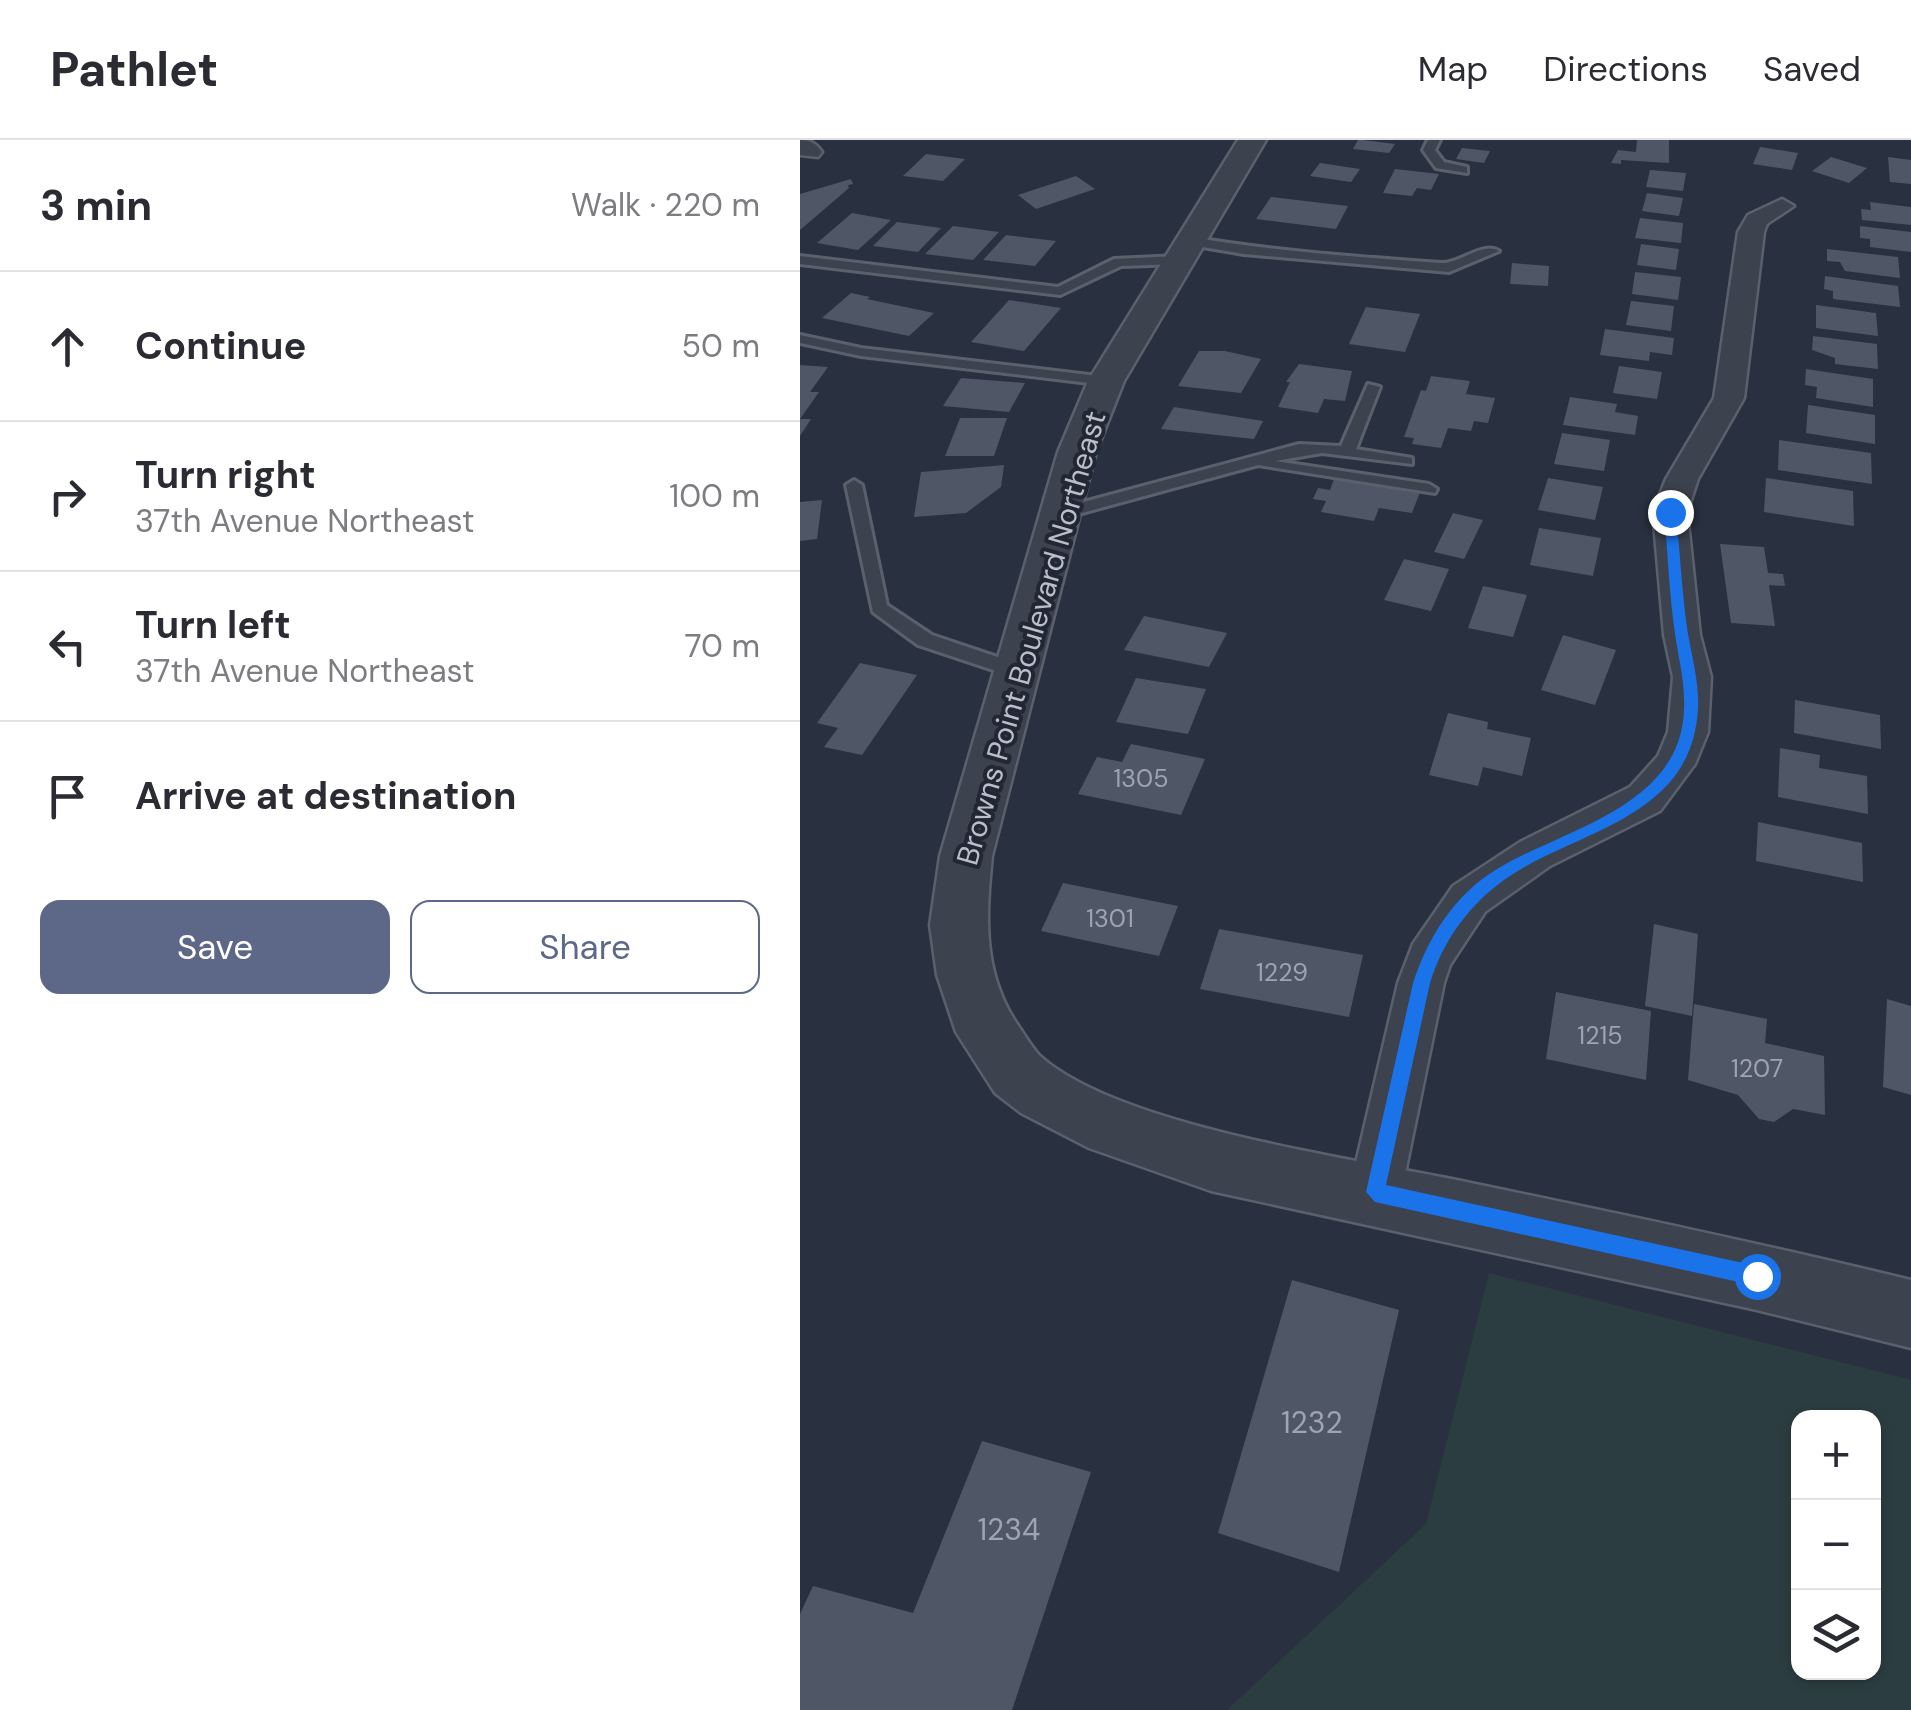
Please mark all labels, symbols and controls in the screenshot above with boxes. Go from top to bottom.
text: Pathlet [50,38,218,101]
text: Map [1418,46,1488,92]
text: Directions [1543,46,1708,92]
text: Saved [1763,46,1861,92]
text: 3 min [40,178,152,233]
text: Walk · 220 m [571,184,760,226]
icon: ahead [40,319,95,374]
text: Continue [135,321,306,371]
text: 50 m [682,325,760,367]
street label: Browns Point Boulevard Northeast [947,406,1115,870]
text: Turn right [135,450,316,500]
icon: right [40,469,95,524]
text: 100 m [669,475,760,517]
route end [1648,490,1694,536]
text: 37th Avenue Northeast [135,500,475,542]
text: Turn left [135,600,291,650]
icon: left [40,619,95,674]
text: 70 m [684,625,760,667]
text: 37th Avenue Northeast [135,650,475,692]
house number: 1305 [1114,762,1168,795]
icon: arrive [40,769,95,824]
text: Arrive at destination [135,771,517,821]
button: Save [40,900,390,994]
button: Share [410,900,760,994]
house number: 1301 [1086,902,1134,935]
house number: 1229 [1256,956,1308,989]
house number: 1215 [1577,1019,1623,1052]
house number: 1207 [1731,1052,1783,1085]
route start [1735,1254,1781,1300]
house number: 1232 [1281,1403,1343,1442]
map controls [1791,1410,1881,1680]
button: + [1791,1410,1881,1500]
button: − [1791,1500,1881,1590]
house number: 1234 [978,1510,1040,1549]
button: layers [1791,1590,1881,1680]

